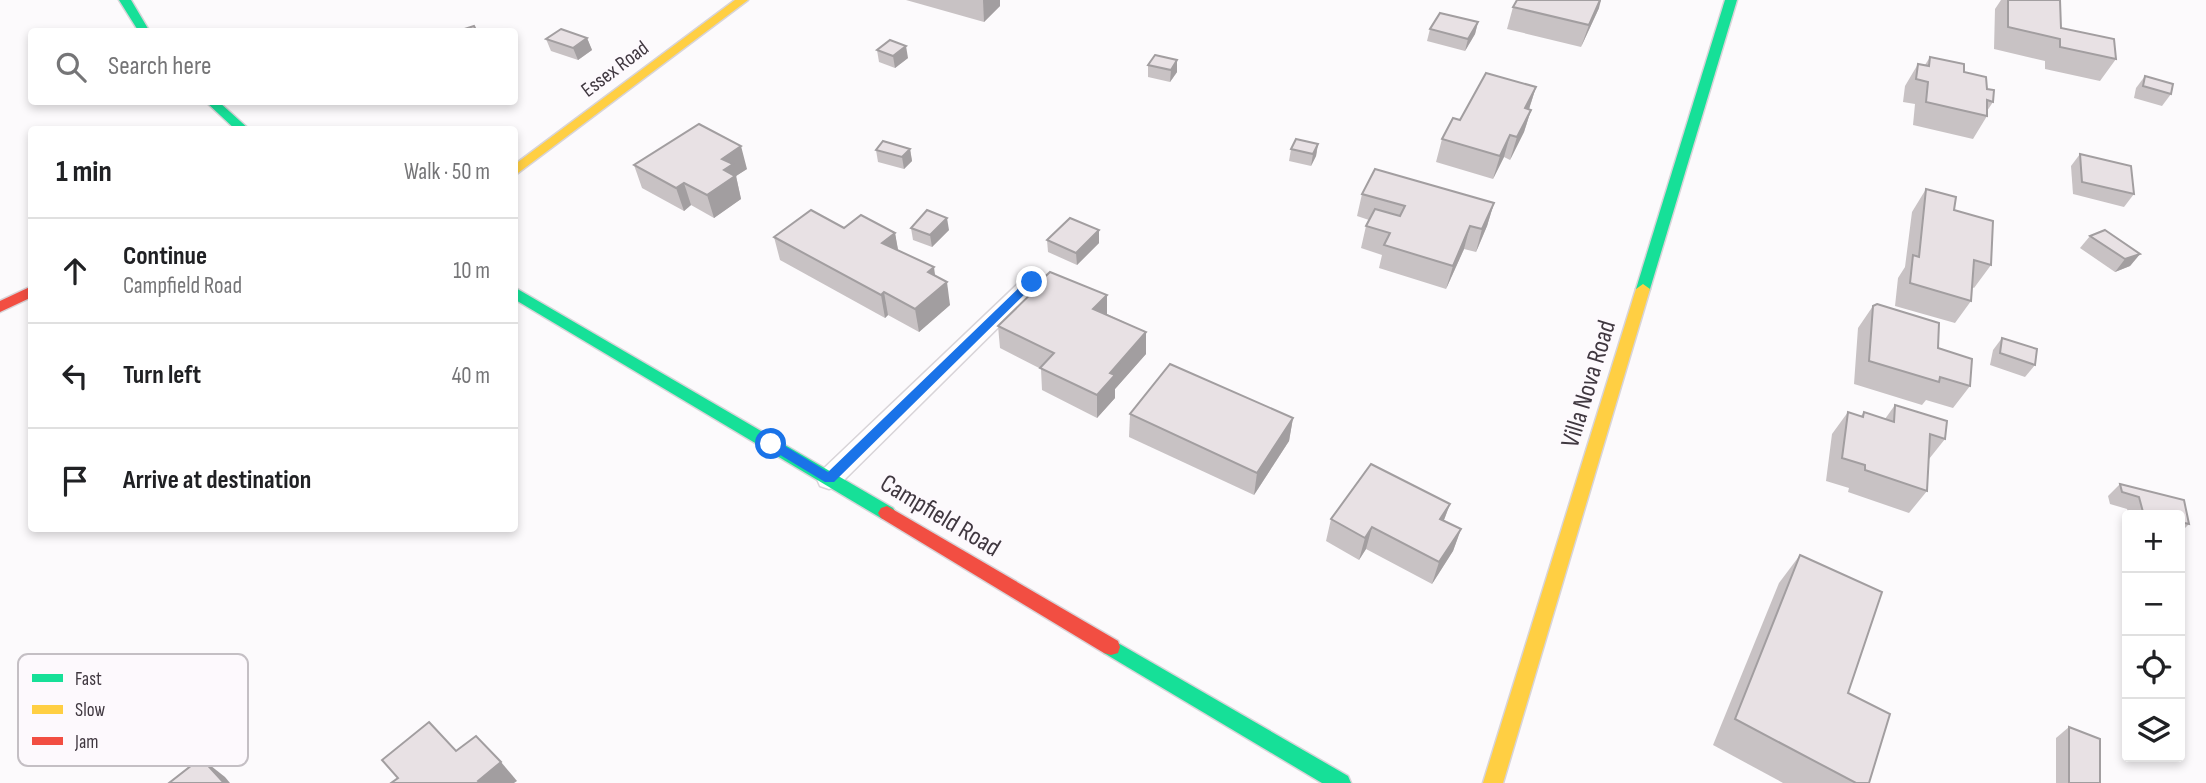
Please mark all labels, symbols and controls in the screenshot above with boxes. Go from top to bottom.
search box [28,28,518,105]
street label: Essex Road [576,36,654,102]
icon: search [52,48,90,86]
text: Search here [108,51,211,82]
text: 1 min [56,154,112,190]
text: Walk · 50 m [404,158,490,186]
text: Continue [123,241,207,272]
icon: ahead [56,252,94,290]
text: 10 m [453,257,490,285]
route end [1016,266,1047,297]
text: Campfield Road [123,272,242,300]
street label: Villa Nova Road [1555,317,1623,451]
icon: left [56,357,94,395]
text: Turn left [123,360,201,391]
text: 40 m [452,362,490,390]
route start [755,428,786,459]
icon: arrive [56,462,94,500]
text: Arrive at destination [123,465,311,496]
street label: Campfield Road [874,468,1006,564]
map controls [2122,510,2185,762]
button: + [2122,510,2185,573]
button: − [2122,573,2185,636]
button: locate [2122,636,2185,699]
legend [18,654,248,766]
text: Fast [75,668,102,691]
text: Slow [75,699,105,722]
button: layers [2122,699,2185,762]
text: Jam [74,731,98,754]

